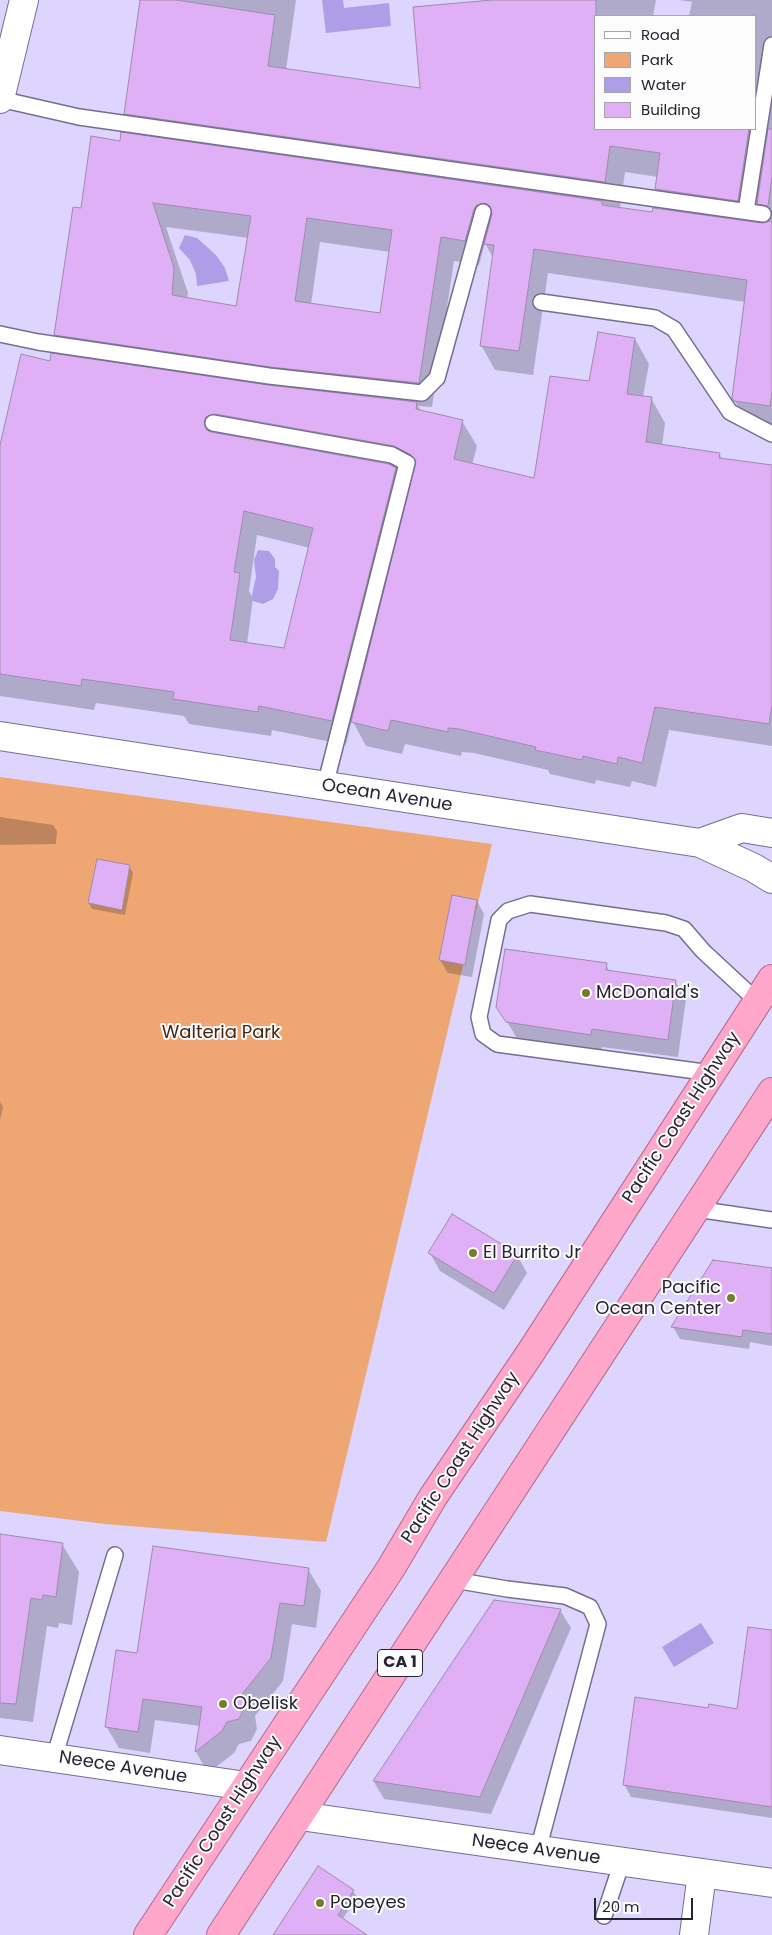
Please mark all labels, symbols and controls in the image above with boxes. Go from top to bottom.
legend [594,15,757,130]
text: Road [641,24,680,45]
text: Park [641,49,673,70]
text: Water [641,74,686,95]
text: Building [641,99,701,120]
street label: Ocean Avenue [320,775,454,817]
place label: McDonald's [596,982,699,1004]
marker: McDonald's [580,987,592,999]
park label: Walteria Park [162,1022,280,1044]
street label: Pacific Coast Highway [618,1028,746,1208]
place label: El Burrito Jr [483,1242,581,1264]
marker: El Burrito Jr [467,1247,479,1259]
place label: Pacific Ocean Center [595,1277,721,1320]
marker: Pacific Ocean Center [725,1292,737,1304]
street label: Pacific Coast Highway [397,1368,525,1548]
road number: CA 1 [378,1650,422,1676]
place label: Obelisk [233,1693,298,1715]
marker: Obelisk [217,1698,229,1710]
street label: Pacific Coast Highway [159,1732,287,1912]
street label: Neece Avenue [57,1747,189,1789]
street label: Neece Avenue [470,1830,602,1870]
scale bar [597,1888,696,1920]
place label: Popeyes [330,1892,406,1914]
text: 20 m [602,1896,640,1917]
marker: Popeyes [314,1897,326,1909]

